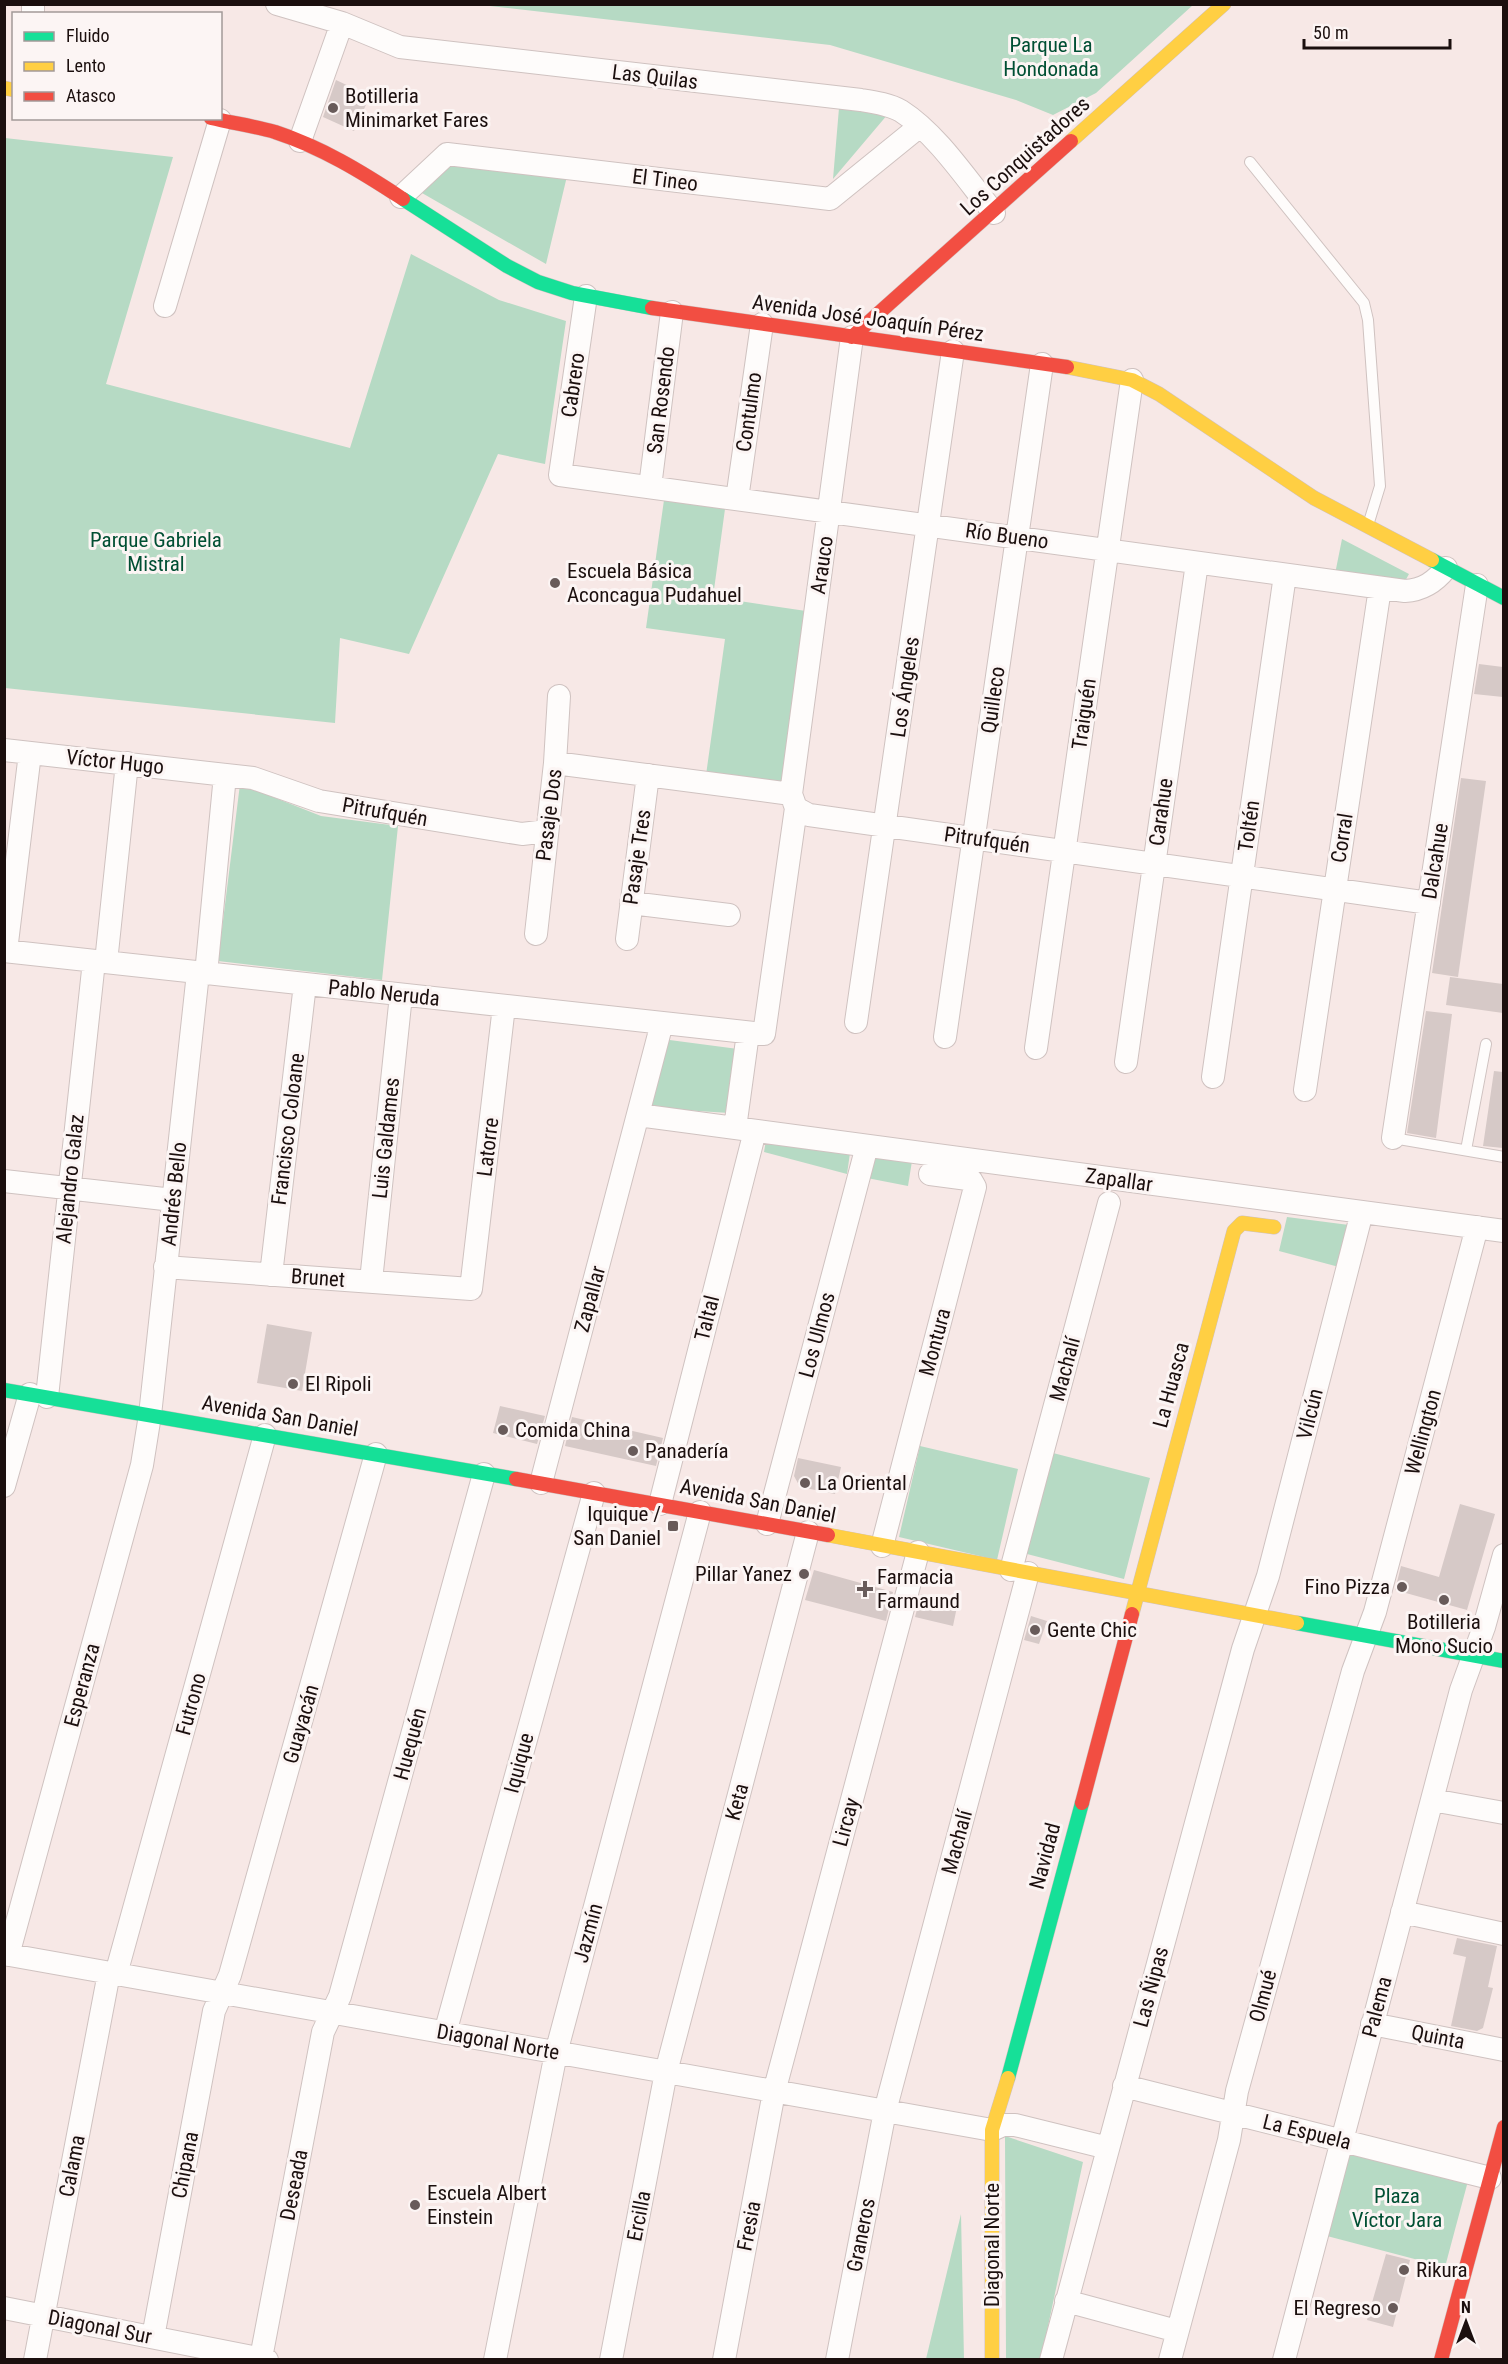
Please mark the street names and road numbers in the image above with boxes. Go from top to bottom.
street label: Las Quilas [611,60,699,94]
street label: Los Conquistadores [955,92,1095,220]
street label: El Tineo [631,164,699,196]
street label: Avenida José Joaquín Pérez [751,290,985,346]
street label: San Rosendo [642,345,680,455]
street label: Cabrero [557,351,589,419]
street label: Contulmo [732,371,766,453]
street label: Río Bueno [964,518,1050,554]
street label: Arauco [806,534,838,596]
street label: Los Ángeles [886,635,924,739]
street label: Quilleco [976,665,1010,735]
street label: Traiguén [1067,677,1101,751]
street label: Víctor Hugo [65,745,165,779]
street label: Pasaje Dos [531,768,567,862]
street label: Carahue [1144,776,1178,847]
street label: Pitrufquén [340,793,430,831]
street label: Toltén [1234,799,1264,853]
street label: Pasaje Tres [618,808,656,906]
street label: Corral [1326,812,1358,864]
street label: Dalcahue [1417,821,1453,901]
street label: Pitrufquén [943,822,1031,858]
street label: Pablo Neruda [327,975,441,1011]
street label: Francisco Coloane [267,1051,309,1206]
street label: Luis Galdames [368,1076,404,1200]
street label: Alejandro Galaz [51,1113,89,1245]
street label: Latorre [472,1116,504,1178]
street label: Andrés Bello [157,1141,191,1247]
street label: Zapallar [1084,1163,1154,1197]
street label: Zapallar [570,1263,610,1335]
street label: Brunet [290,1264,346,1292]
street label: Los Ulmos [794,1290,840,1380]
street label: Taltal [690,1293,724,1343]
street label: Montura [914,1306,956,1378]
street label: Machalí [1045,1333,1085,1404]
street label: La Huasca [1148,1340,1194,1430]
street label: Vilcún [1292,1386,1328,1442]
street label: Wellington [1400,1387,1446,1477]
street label: Avenida San Daniel [200,1390,360,1442]
street label: Avenida San Daniel [678,1474,838,1528]
street label: Esperanza [59,1640,105,1730]
street label: Futrono [171,1670,211,1738]
street label: Guayacán [278,1682,324,1766]
street label: Huequén [389,1705,431,1783]
street label: Iquique [499,1730,539,1796]
street label: Keta [721,1781,753,1823]
street label: Lircay [828,1795,864,1849]
street label: Machalí [937,1806,977,1877]
street label: Navidad [1025,1820,1065,1892]
street label: Jazmín [569,1901,607,1965]
street label: Las Ñipas [1129,1944,1173,2030]
street label: Olmué [1245,1967,1282,2025]
street label: Palema [1357,1974,1397,2040]
street label: Diagonal Norte [435,2019,561,2065]
street label: Quinta [1409,2020,1467,2054]
street label: La Espuela [1260,2109,1354,2155]
street label: Chipana [167,2130,203,2200]
street label: Calama [54,2133,90,2199]
street label: Deseada [275,2147,313,2223]
street label: Diagonal Norte [980,2183,1004,2307]
street label: Ercilla [622,2189,656,2243]
street label: Graneros [842,2196,880,2274]
street label: Fresia [732,2199,766,2253]
street label: Diagonal Sur [46,2305,154,2349]

